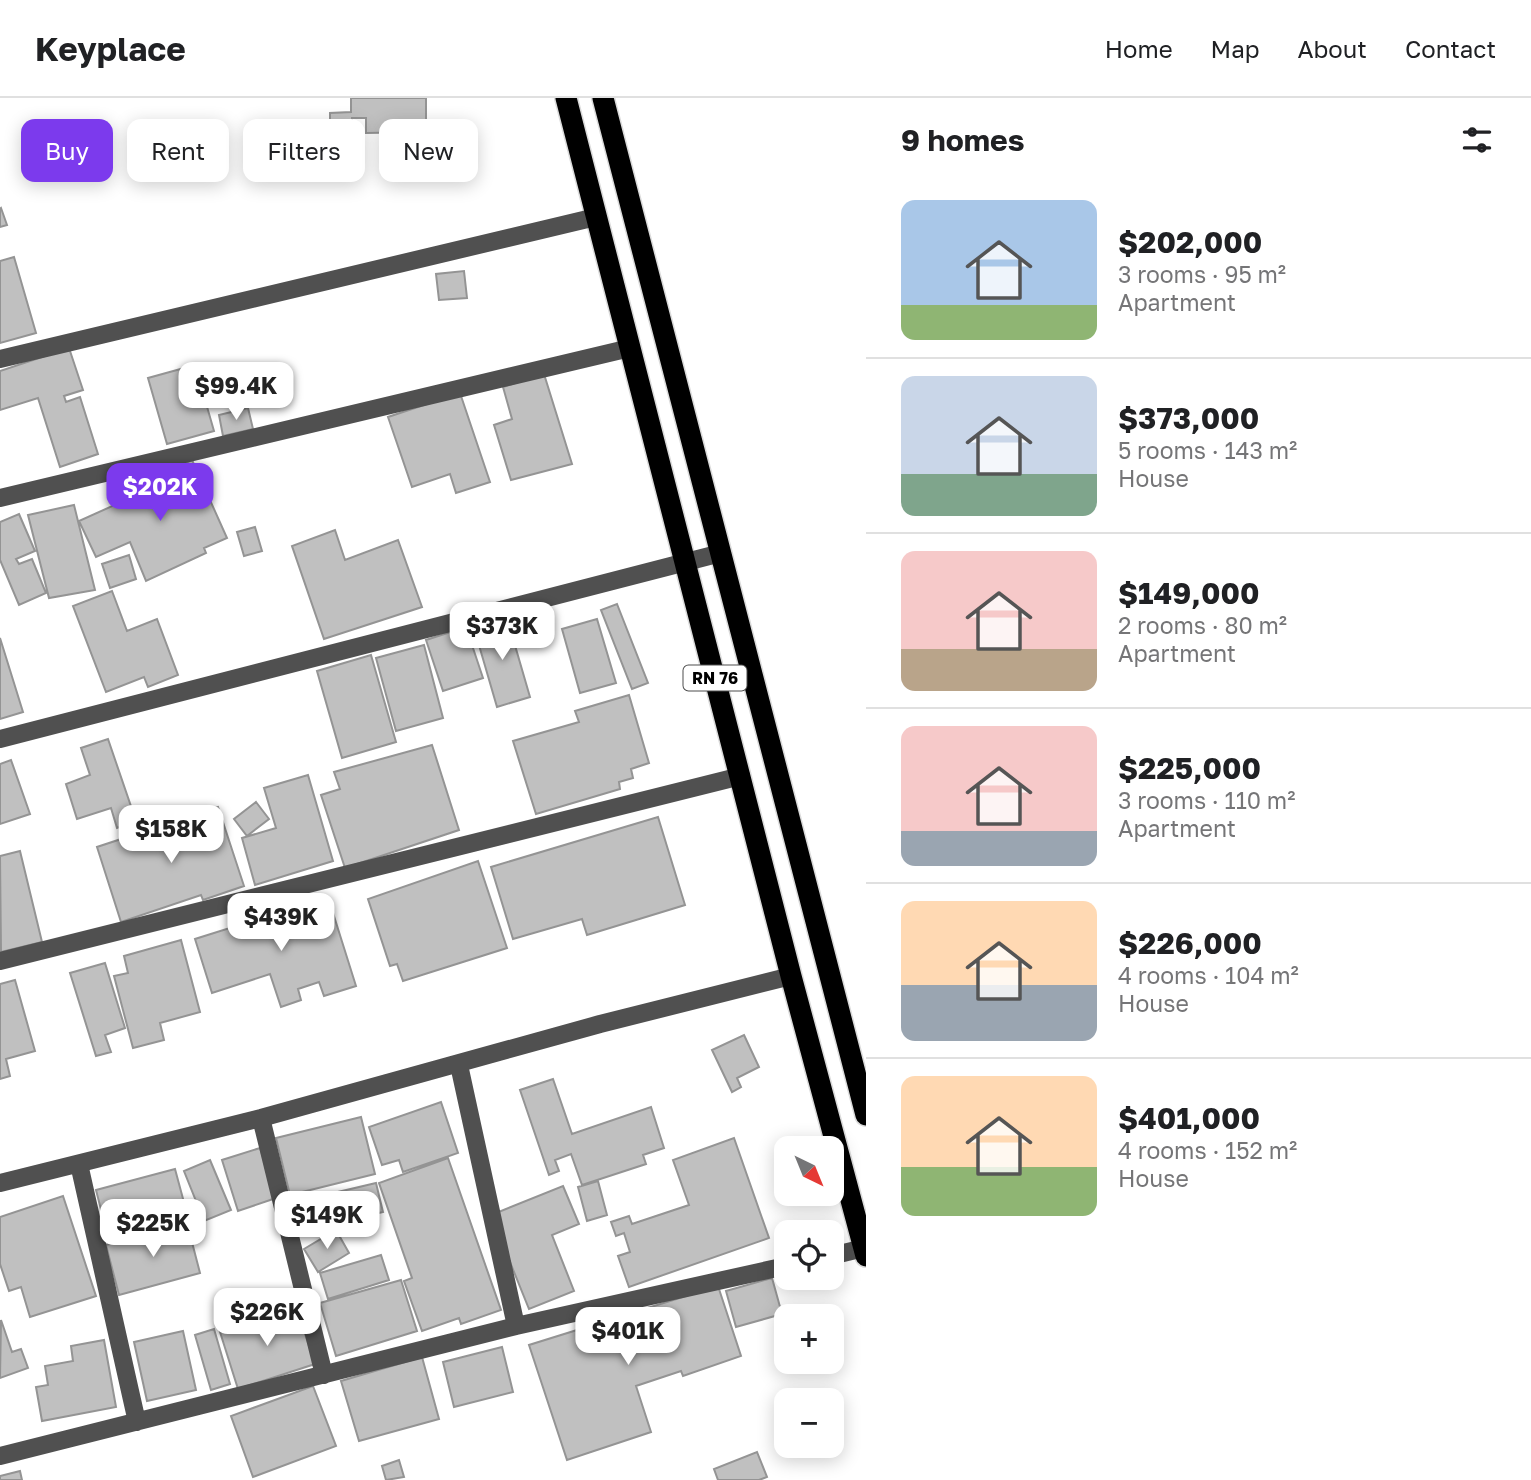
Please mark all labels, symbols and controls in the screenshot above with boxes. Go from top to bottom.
text: Keyplace [35,29,186,68]
text: Home [1105,34,1173,63]
text: Map [1211,34,1260,63]
text: About [1298,34,1367,63]
text: Contact [1405,34,1496,63]
chip: Buy [21,119,113,182]
chip: Rent [127,119,229,182]
chip: Filters [243,119,365,182]
chip: New [379,119,478,182]
icon: filters [1458,121,1496,159]
text: 9 homes [901,122,1024,158]
text: $202,000 [1118,224,1262,260]
icon: home [957,228,1041,312]
text: 3 rooms · 95 m² [1118,260,1286,288]
text: Apartment [1118,288,1236,316]
pin: $99.4K [179,362,293,422]
text: $99.4K [194,371,278,399]
text: $373,000 [1118,400,1259,436]
icon: home [957,404,1041,488]
text: 5 rooms · 143 m² [1118,436,1297,464]
pin: $202K [111,464,209,523]
text: House [1118,464,1189,492]
text: $202K [122,472,198,500]
text: $149,000 [1118,575,1259,611]
icon: home [957,579,1041,663]
pin: $373K [453,602,551,662]
text: $373K [466,611,538,639]
text: 2 rooms · 80 m² [1118,611,1287,639]
text: Apartment [1118,639,1236,667]
road number: RN 76 [684,666,746,691]
text: $225,000 [1118,750,1261,786]
icon: home [957,754,1041,838]
text: 3 rooms · 110 m² [1118,786,1295,814]
pin: $158K [122,806,220,865]
text: $158K [135,814,207,842]
text: Apartment [1118,814,1236,842]
pin: $439K [232,894,330,953]
text: $439K [243,902,319,930]
text: $226,000 [1118,925,1262,961]
icon: home [957,929,1041,1013]
text: 4 rooms · 104 m² [1118,961,1299,989]
text: House [1118,989,1189,1017]
text: $401,000 [1118,1100,1260,1136]
icon: home [957,1104,1041,1188]
north arrow [774,1136,844,1206]
map controls [774,1136,844,1458]
text: 4 rooms · 152 m² [1118,1136,1297,1164]
text: House [1118,1164,1189,1192]
pin: $149K [278,1192,376,1251]
pin: $225K [104,1200,202,1259]
text: $149K [291,1200,363,1228]
text: $225K [116,1208,190,1236]
button: locate [774,1220,844,1290]
pin: $226K [218,1288,316,1348]
text: $226K [230,1297,304,1325]
button: + [774,1304,844,1374]
pin: $401K [579,1308,677,1367]
text: $401K [591,1316,665,1344]
button: − [774,1388,844,1458]

